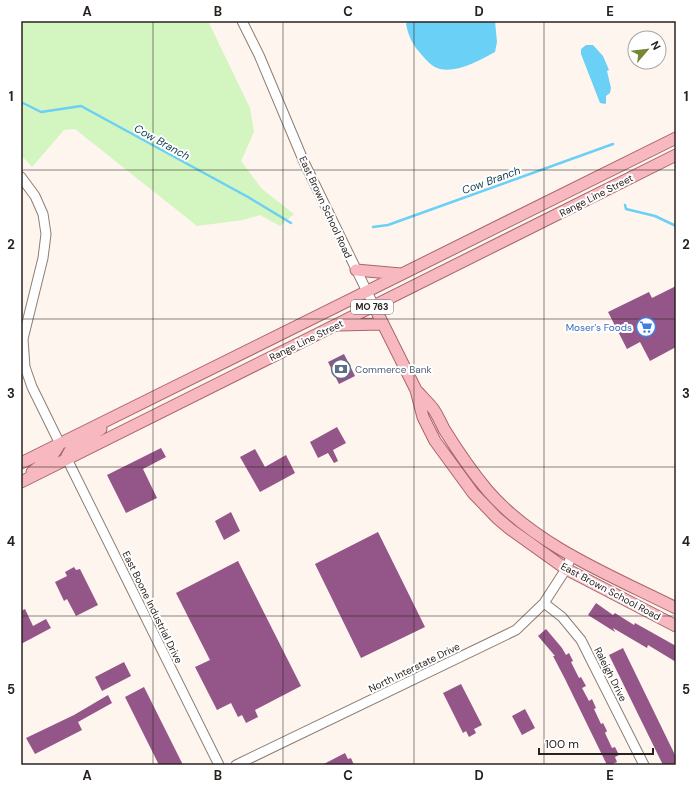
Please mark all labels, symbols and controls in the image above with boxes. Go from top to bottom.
text: A [82,3,92,20]
text: B [214,3,222,20]
text: C [343,3,353,20]
text: D [474,3,484,20]
text: E [606,3,614,20]
north arrow [627,30,667,70]
text: N [648,38,664,52]
text: 1 [9,88,13,105]
text: 1 [684,88,688,105]
water label: Cow Branch [132,121,192,163]
street label: East Brown School Road [296,154,355,260]
water label: Cow Branch [460,163,522,197]
street label: Range Line Street [557,171,635,220]
text: 2 [7,236,15,253]
text: 2 [682,236,690,253]
road number: MO 763 [351,300,393,314]
supermarket icon: Moser's Foods [635,316,657,338]
street label: Range Line Street [267,317,345,364]
place label: Moser's Foods [566,321,632,334]
bank icon: Commerce Bank [330,358,352,380]
place label: Commerce Bank [355,363,431,376]
text: 3 [7,385,15,402]
text: 3 [682,385,690,402]
text: 4 [7,533,15,550]
text: 4 [682,533,690,550]
street label: East Boone Industrial Drive [120,549,186,666]
street label: East Brown School Road [559,560,663,623]
street label: North Interstate Drive [366,640,462,695]
street label: Raleigh Drive [591,645,630,704]
text: 5 [7,681,15,698]
text: 5 [682,681,690,698]
scale bar [539,730,653,756]
text: 100 m [545,736,579,752]
text: A [82,767,92,784]
text: B [214,767,222,784]
text: C [343,767,353,784]
text: D [474,767,484,784]
text: E [606,767,614,784]

